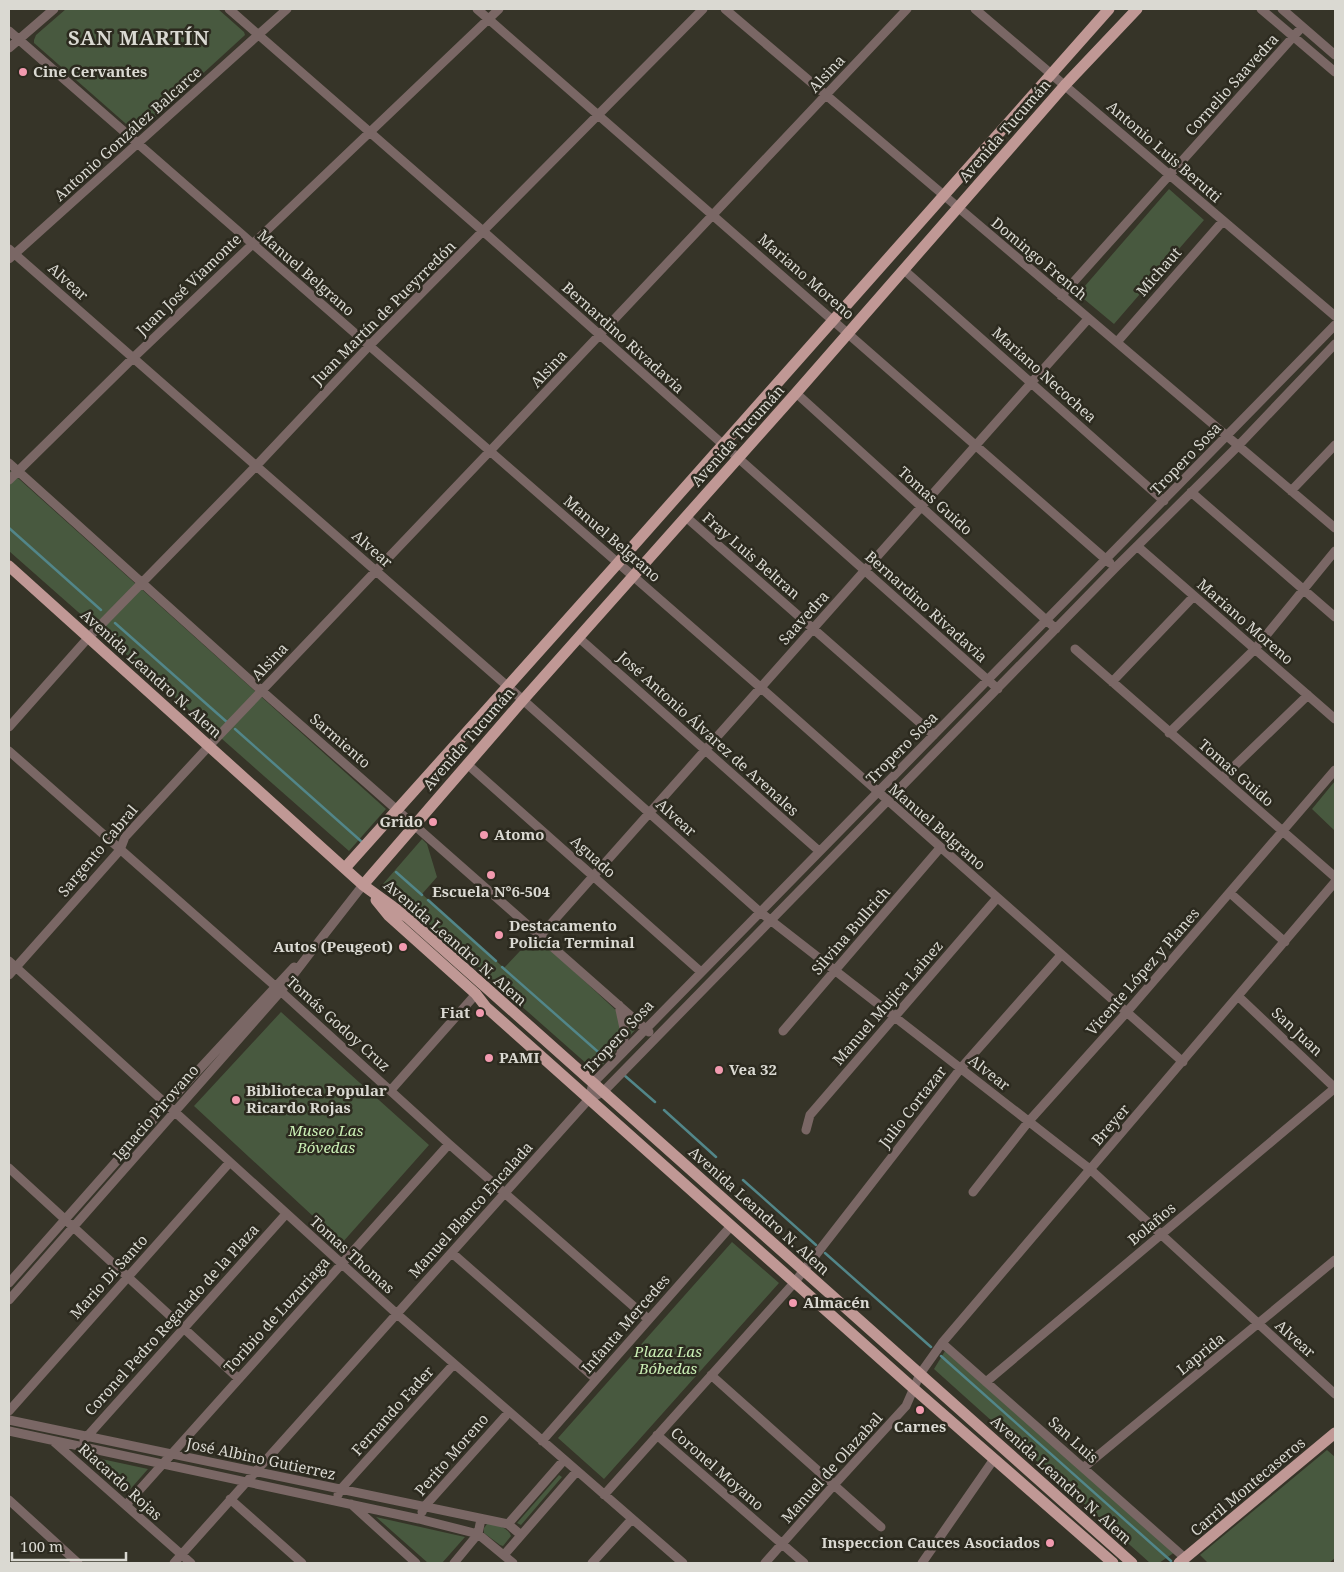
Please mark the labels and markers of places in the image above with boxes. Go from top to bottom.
place label: Cine Cervantes [33,61,147,81]
marker: Cine Cervantes [17,66,29,78]
place label: Grido [379,811,423,831]
marker: Grido [427,816,439,828]
place label: Atomo [494,824,545,844]
marker: Atomo [478,829,490,841]
marker: Escuela N°6-504 [485,869,497,881]
place label: Escuela N°6-504 [432,881,551,901]
place label: Destacamento Policía Terminal [509,915,635,952]
marker: Destacamento Policía Terminal [493,929,505,941]
place label: Autos (Peugeot) [273,936,393,956]
marker: Autos (Peugeot) [397,941,409,953]
place label: Fiat [440,1002,470,1022]
marker: Fiat [474,1007,486,1019]
place label: PAMI [499,1047,539,1067]
marker: PAMI [483,1052,495,1064]
place label: Vea 32 [729,1059,777,1079]
marker: Vea 32 [713,1064,725,1076]
place label: Biblioteca Popular Ricardo Rojas [246,1080,387,1117]
marker: Biblioteca Popular Ricardo Rojas [230,1094,242,1106]
place label: Almacén [803,1292,870,1312]
marker: Almacén [787,1297,799,1309]
marker: Carnes [914,1404,926,1416]
place label: Carnes [894,1416,946,1436]
place label: Inspeccion Cauces Asociados [822,1532,1040,1552]
marker: Inspeccion Cauces Asociados [1044,1537,1056,1549]

